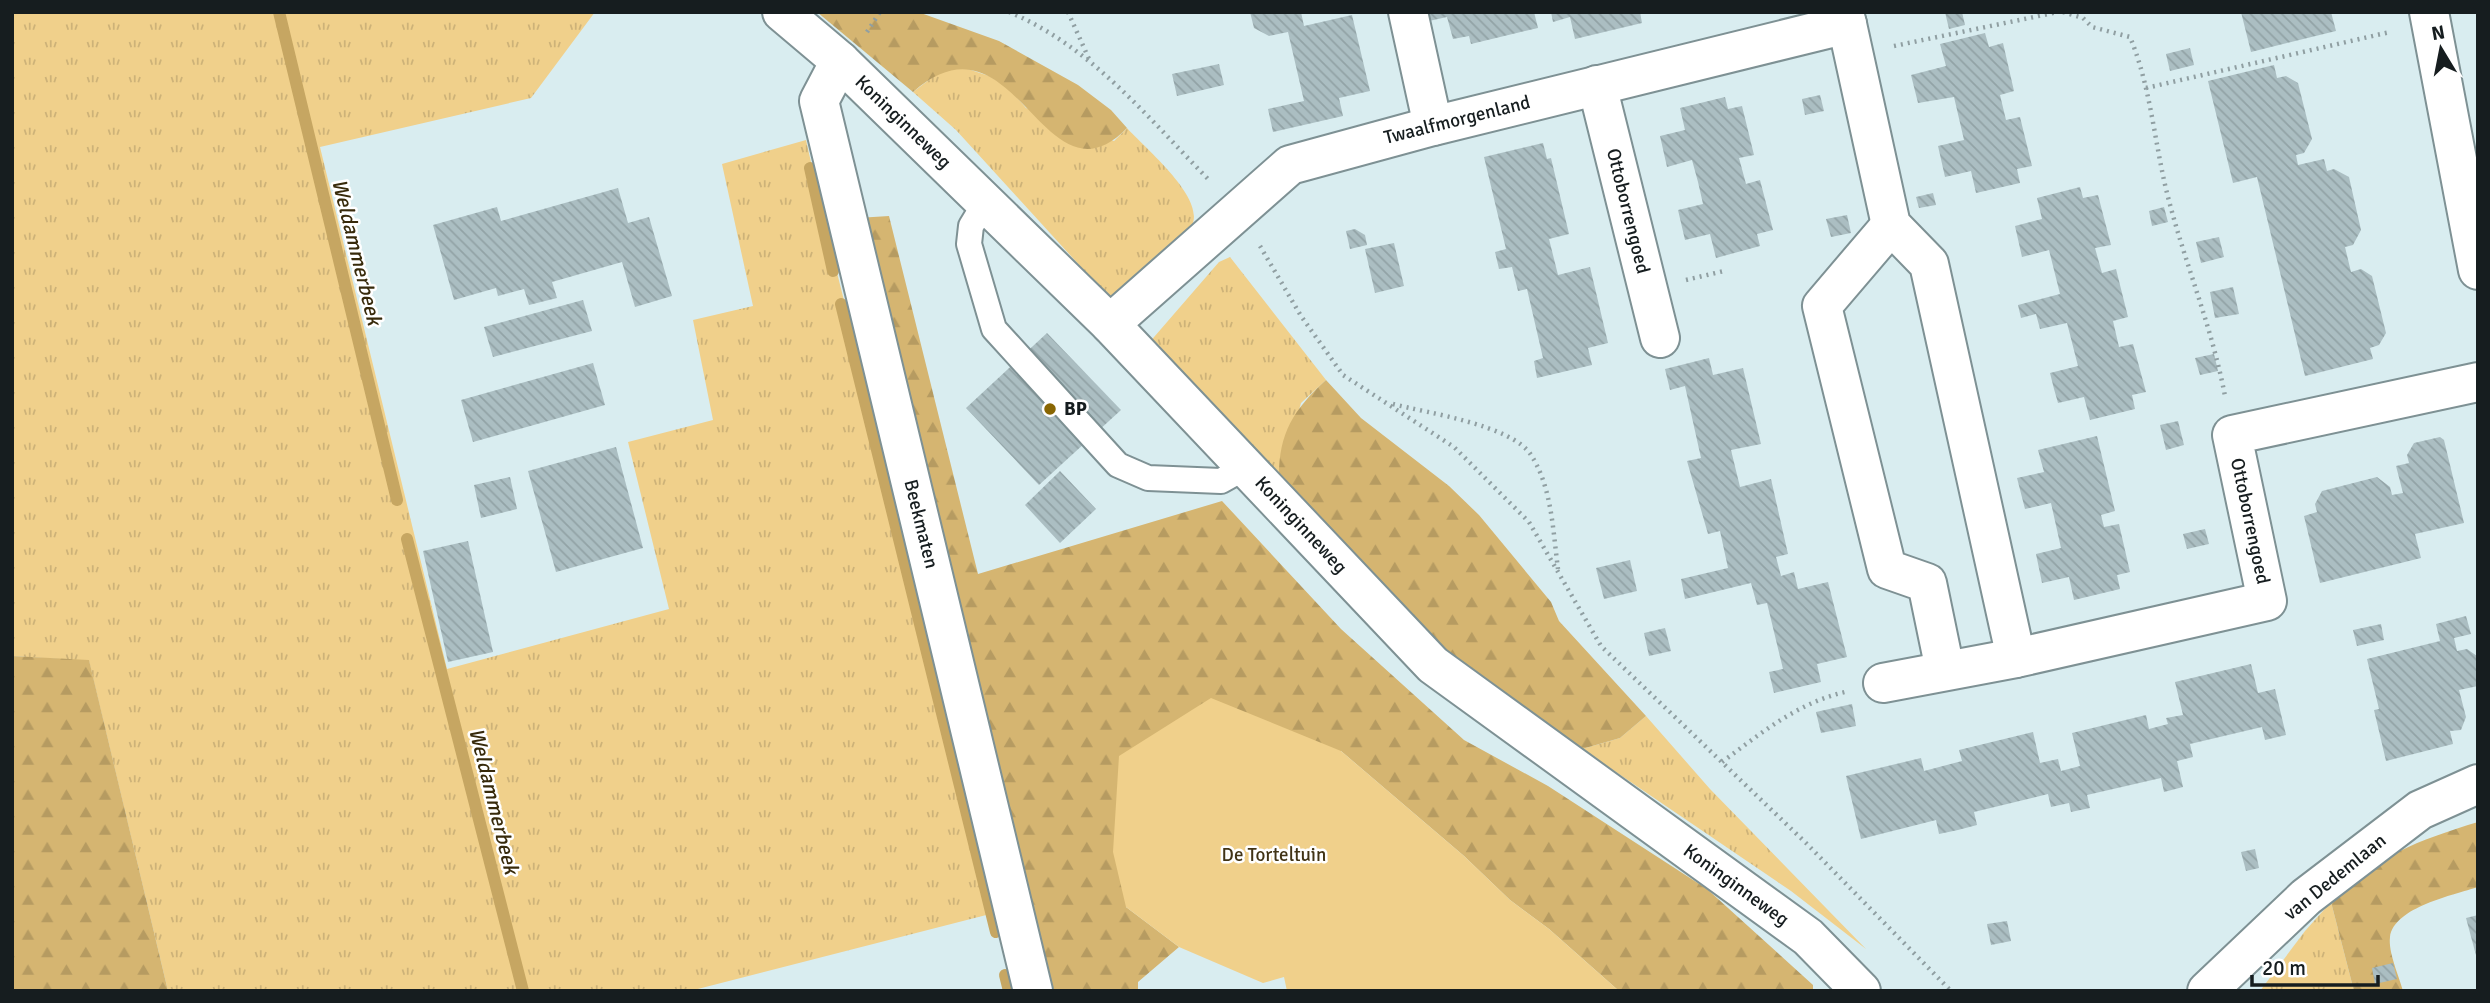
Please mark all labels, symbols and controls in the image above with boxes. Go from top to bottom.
north arrow [2406,14,2476,84]
text: N [2430,20,2447,46]
street label: Koninginneweg [850,70,956,174]
street label: Twaalfmorgenland [1381,90,1533,150]
street label: Ottoborrengoed [1601,146,1655,276]
water label: Weldammerbeek [326,176,388,330]
place label: BP [1064,397,1087,421]
marker: BP [1042,401,1058,417]
street label: Ottoborrengoed [2225,456,2275,586]
street label: Koninginneweg [1250,471,1352,579]
street label: Beekmaten [898,477,944,571]
water label: Weldammerbeek [463,725,525,879]
street label: van Dedemlaan [2279,828,2391,926]
street label: Koninginneweg [1678,839,1794,931]
park label: De Torteltuin [1222,843,1326,867]
scale bar [2252,944,2378,988]
text: 20 m [2262,955,2306,981]

